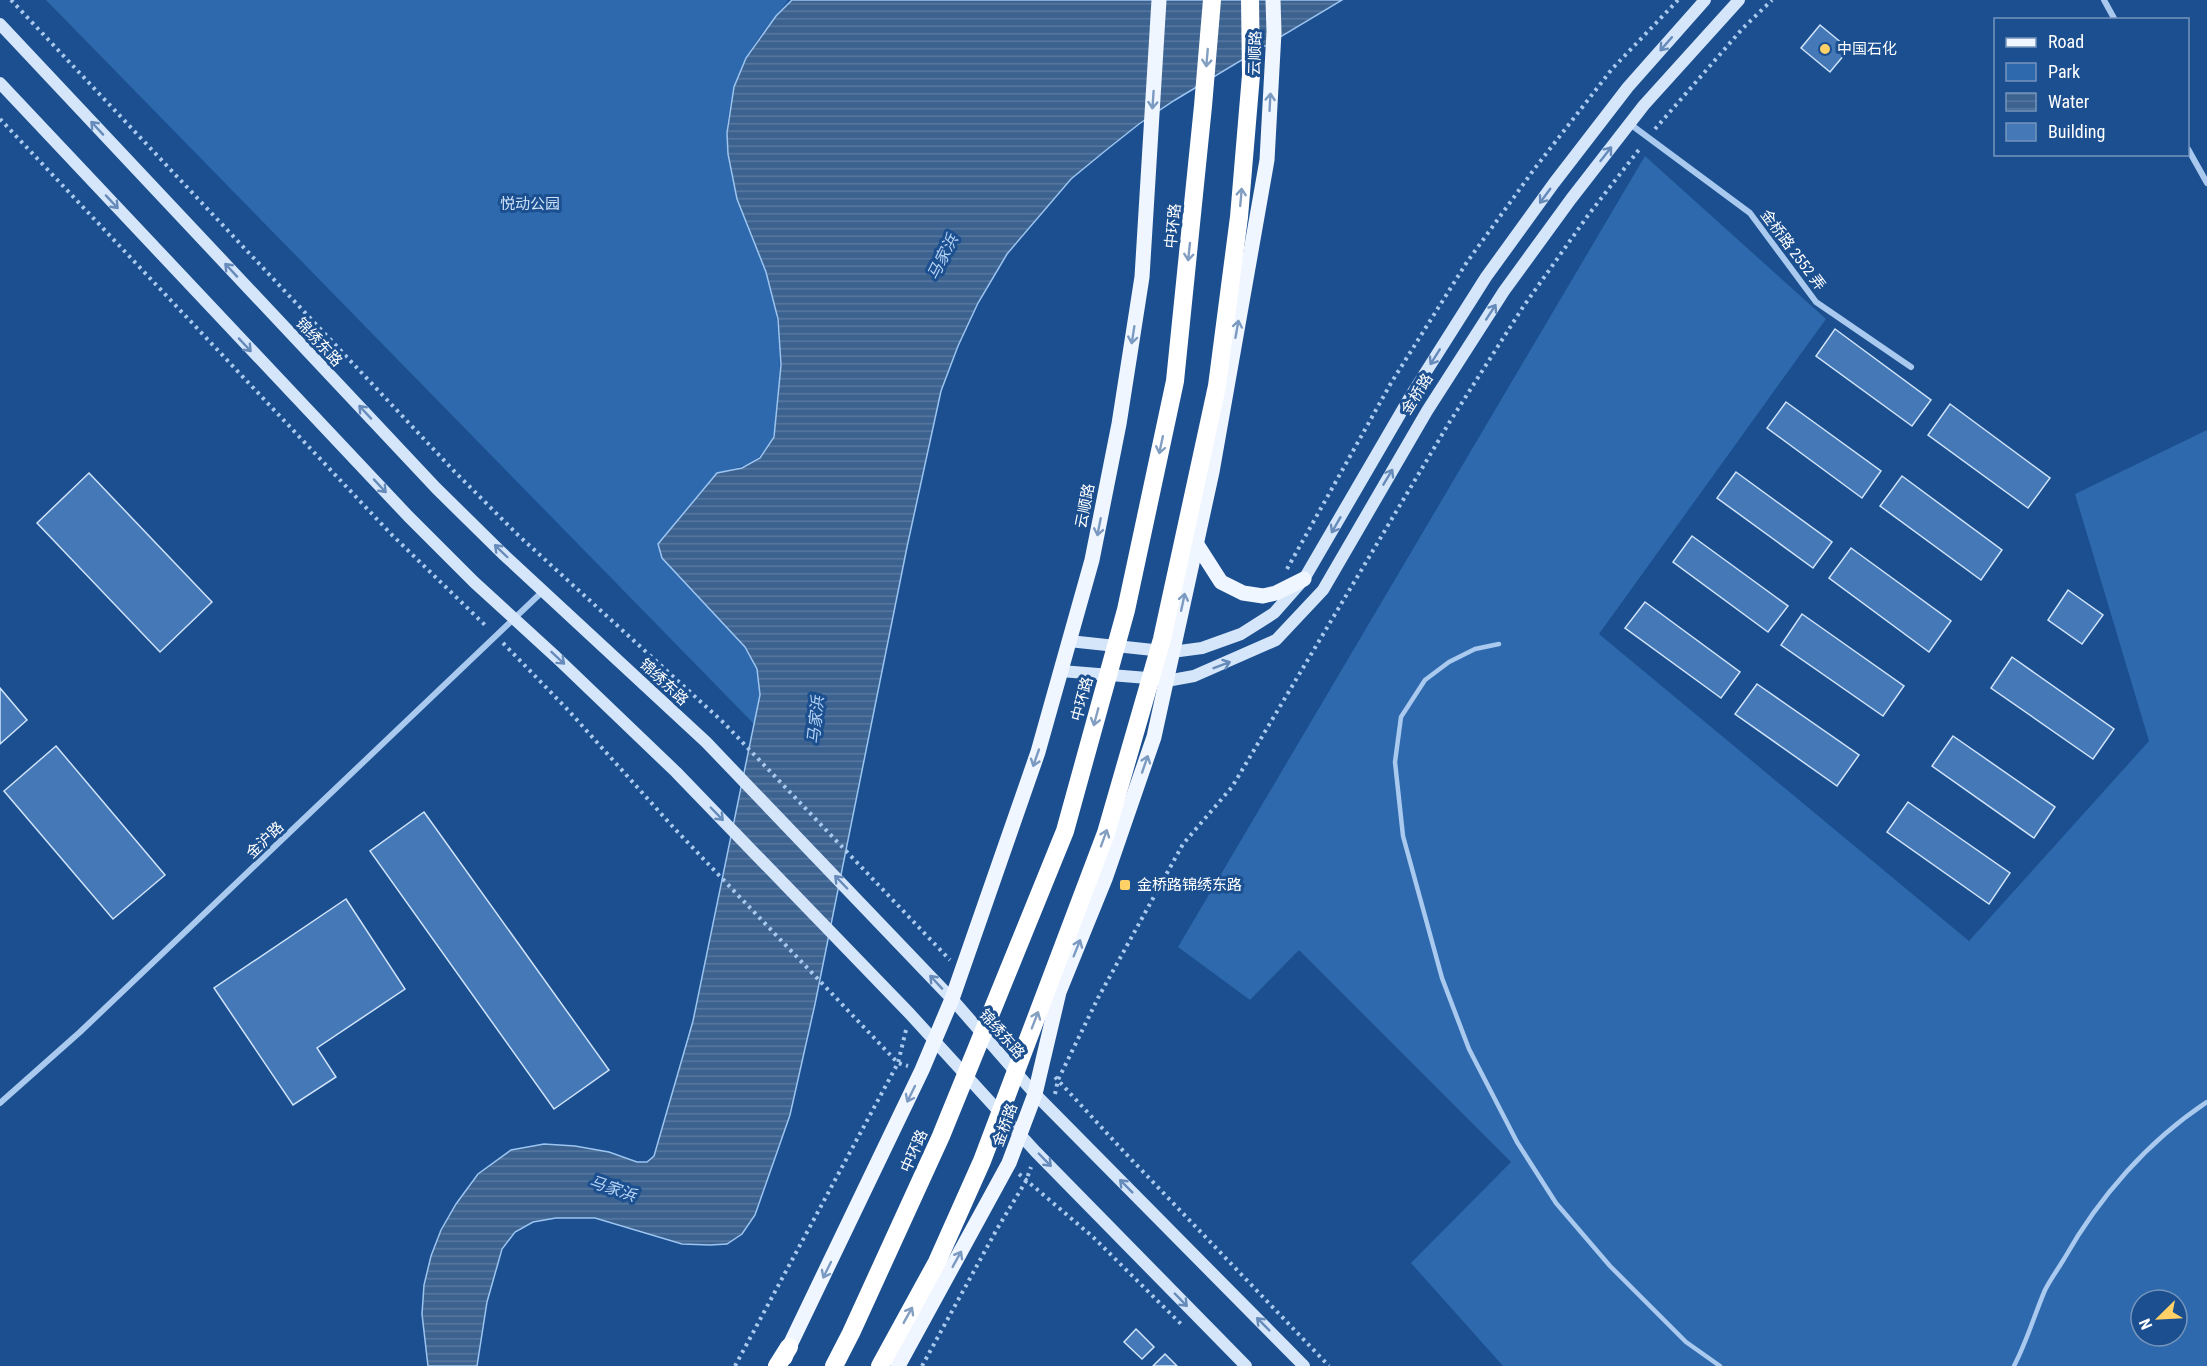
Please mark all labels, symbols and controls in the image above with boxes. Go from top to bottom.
legend [1994,18,2189,156]
street label: 云顺路 [1245,30,1265,76]
text: Road [2048,31,2084,52]
one-way arrow [1659,36,1673,51]
place label: 中国石化 [1837,40,1897,58]
marker: 中国石化 [1818,42,1832,56]
one-way arrow [1201,48,1212,68]
text: Park [2048,61,2080,82]
one-way arrow [1147,90,1158,110]
text: Water [2048,91,2090,112]
one-way arrow [1265,92,1276,112]
one-way arrow [90,121,104,136]
text: Building [2048,121,2105,142]
one-way arrow [1599,146,1612,162]
one-way arrow [1236,187,1247,207]
one-way arrow [1538,187,1551,203]
one-way arrow [105,195,119,210]
park label: 悦动公园 [500,195,560,213]
street label: 中环路 [1162,203,1184,249]
street label: 金桥路 2552 弄 [1757,206,1829,294]
water label: 马家浜 [923,230,963,283]
one-way arrow [1183,242,1194,262]
one-way arrow [224,263,238,278]
one-way arrow [1485,304,1497,320]
street label: 锦绣东路 [292,314,346,370]
one-way arrow [1232,319,1243,339]
one-way arrow [1127,324,1138,344]
one-way arrow [238,337,253,352]
one-way arrow [1429,348,1441,365]
street label: 金桥路 [1397,370,1437,418]
one-way arrow [358,405,372,420]
one-way arrow [1155,435,1166,454]
one-way arrow [1382,469,1394,486]
one-way arrow [372,478,386,493]
street label: 云顺路 [1072,482,1098,530]
one-way arrow [1093,516,1104,536]
one-way arrow [1329,516,1341,533]
one-way arrow [493,544,508,559]
one-way arrow [1178,593,1190,612]
one-way arrow [550,651,565,666]
street label: 锦绣东路 [636,655,692,709]
one-way arrow [1213,658,1231,669]
street label: 中环路 [1067,675,1097,723]
water label: 马家浜 [804,693,828,745]
one-way arrow [1090,707,1101,726]
one-way arrow [1029,748,1040,767]
one-way arrow [1140,755,1151,774]
one-way arrow [710,807,724,822]
street label: 金沪路 [243,818,287,862]
one-way arrow [1099,829,1110,848]
one-way arrow [834,875,848,890]
place label: 金桥路锦绣东路 [1137,876,1242,894]
marker: 金桥路锦绣东路 [1118,878,1132,892]
one-way arrow [1072,939,1083,958]
one-way arrow [929,975,943,990]
street label: 锦绣东路 [976,1005,1028,1063]
one-way arrow [1030,1012,1041,1030]
one-way arrow [905,1085,917,1103]
street label: 金桥路 [989,1101,1021,1149]
street label: 中环路 [897,1127,931,1175]
one-way arrow [1037,1153,1052,1168]
water label: 马家浜 [587,1172,641,1206]
one-way arrow [1119,1178,1133,1193]
one-way arrow [952,1251,963,1269]
one-way arrow [820,1260,832,1278]
north arrow [2129,1288,2189,1348]
one-way arrow [1174,1292,1188,1307]
one-way arrow [903,1306,914,1324]
text: N [2135,1316,2156,1332]
one-way arrow [1256,1317,1270,1332]

